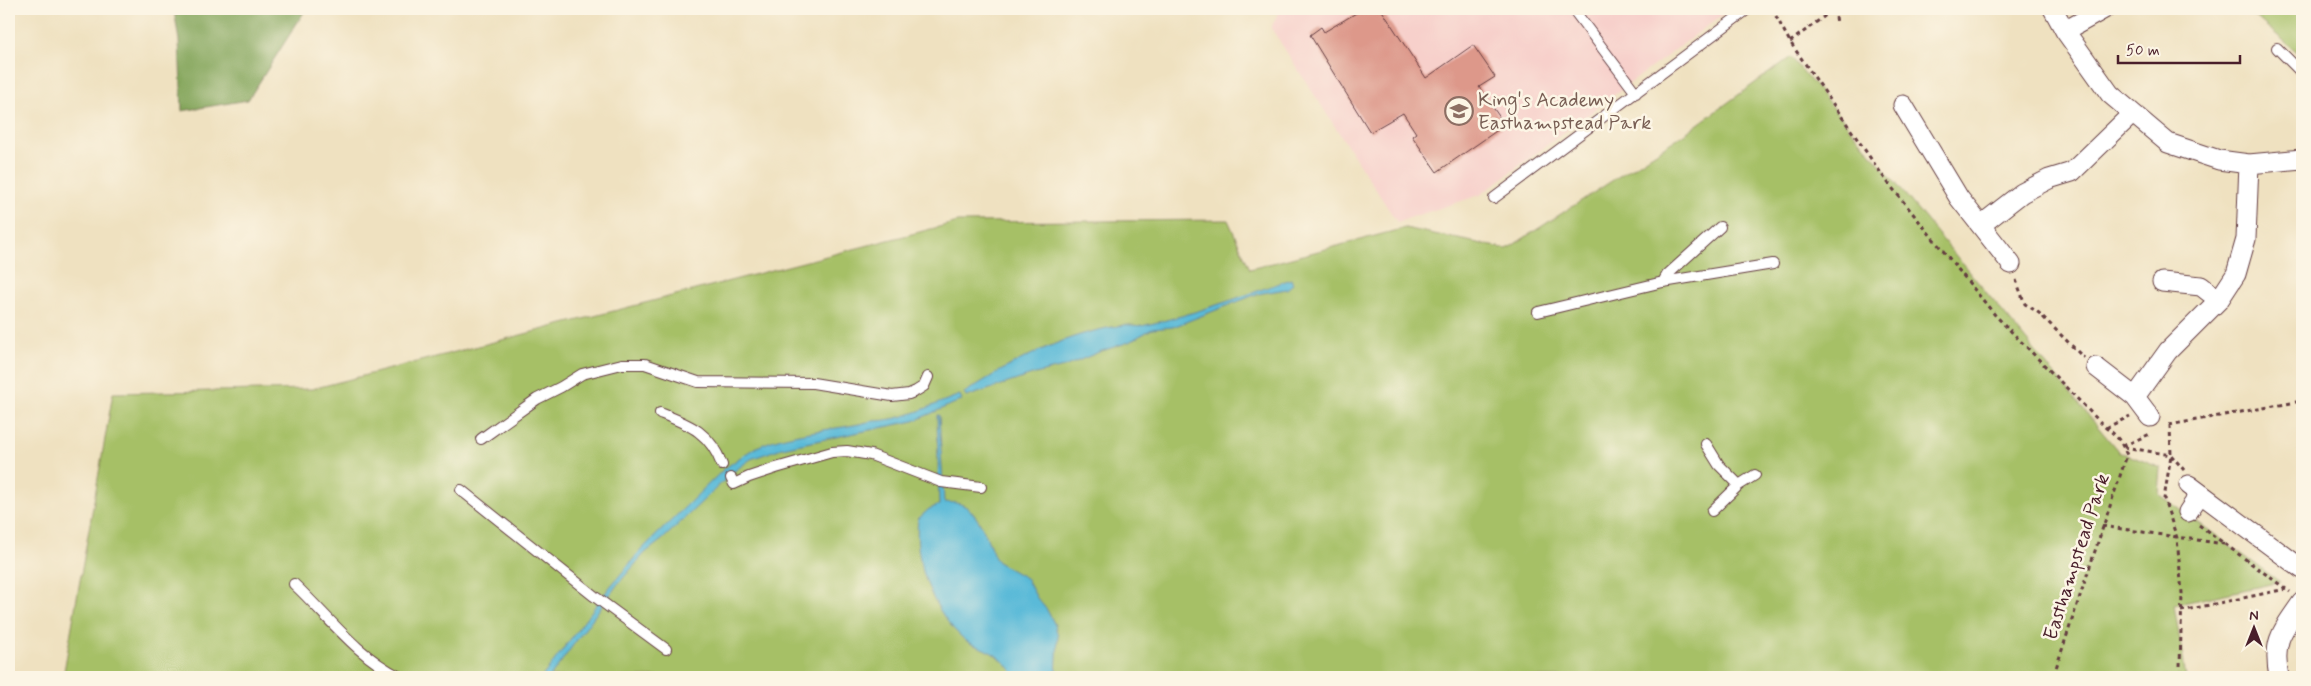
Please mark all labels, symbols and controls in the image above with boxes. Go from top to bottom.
scale bar [2118,32,2241,64]
text: 50 m [2126,41,2160,61]
place label: King's Academy Easthampstead Park [1478,87,1651,137]
school or university icon: King's Academy Easthampstead Park [1444,96,1474,126]
street label: Easthampstead Park [2037,470,2117,644]
north arrow [2228,604,2278,654]
text: N [2249,607,2259,625]

